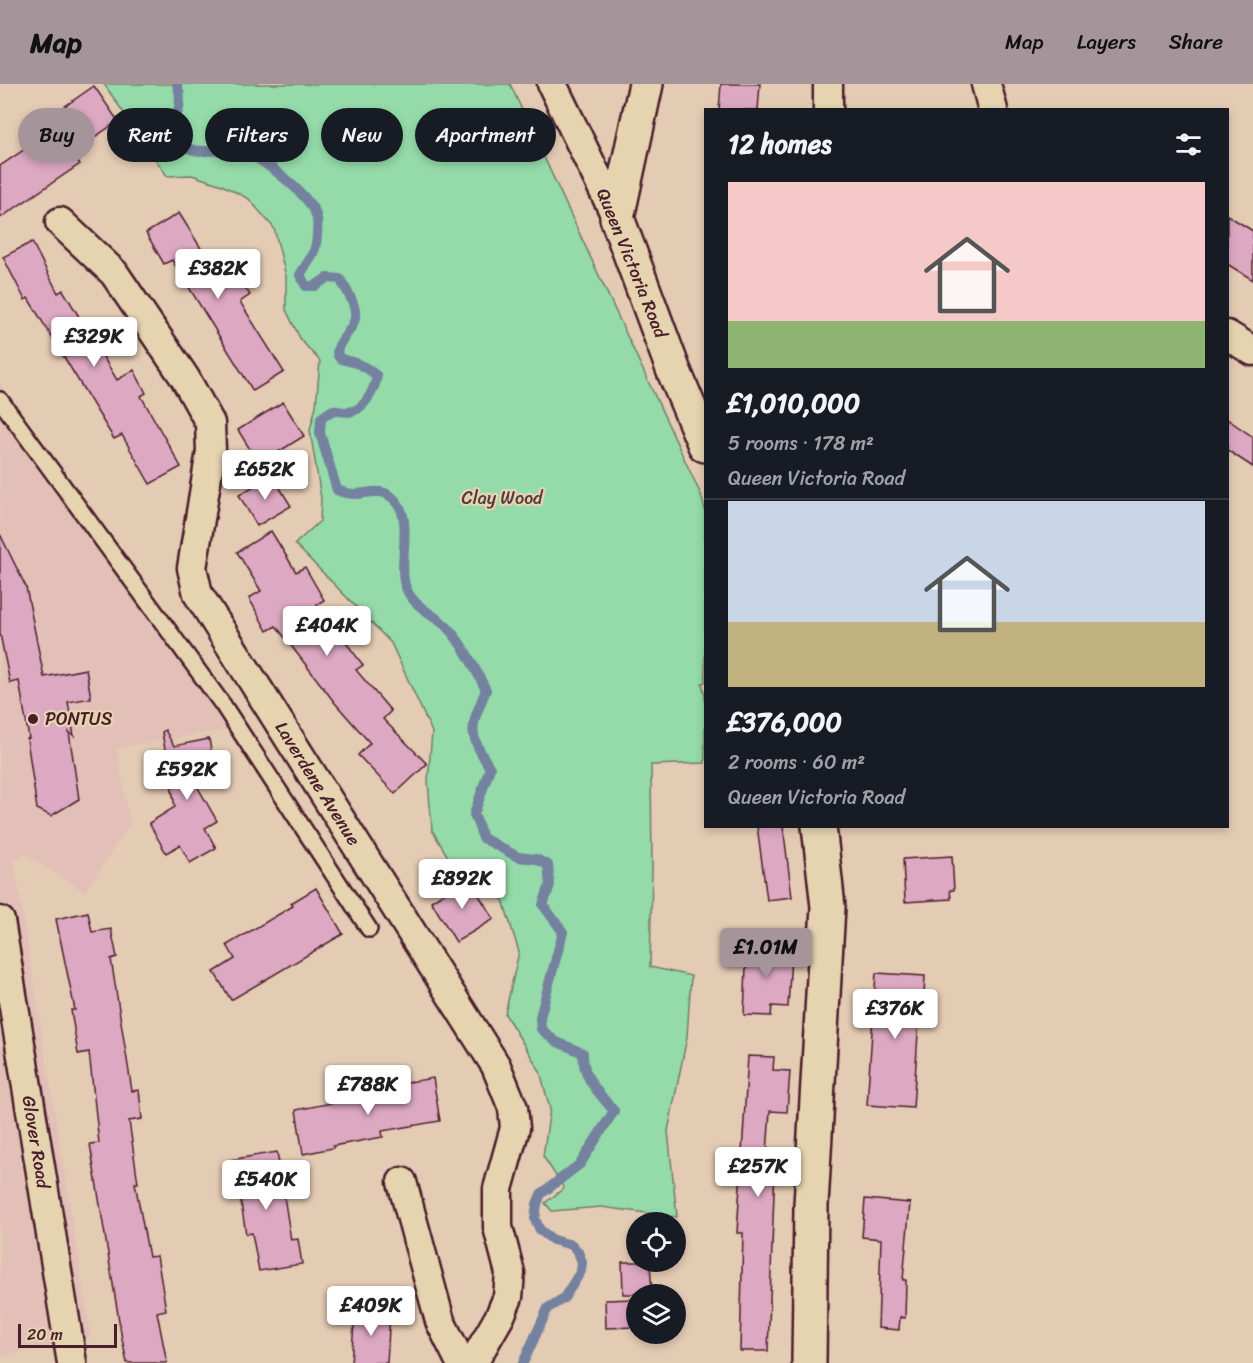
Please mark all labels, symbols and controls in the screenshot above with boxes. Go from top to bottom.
text: Map [30,18,82,67]
text: Map [1005,23,1044,61]
text: Layers [1077,23,1136,61]
text: Share [1169,23,1223,61]
chip: Buy [18,108,95,162]
chip: Rent [107,108,193,162]
chip: Filters [205,108,309,162]
chip: New [321,108,403,162]
chip: Apartment [415,108,556,162]
text: 12 homes [728,121,832,167]
icon: filters [1172,128,1205,161]
street label: Queen Victoria Road [587,183,677,344]
icon: home [913,221,1021,329]
pin: £382K [176,249,260,300]
text: £382K [189,251,247,286]
pin: £329K [52,317,136,368]
text: £329K [65,319,123,354]
text: £1,010,000 [728,380,860,426]
text: 5 rooms · 178 m² [728,426,874,461]
pin: £652K [223,450,307,501]
text: £652K [236,452,294,487]
text: Queen Victoria Road [728,461,905,496]
park label: Clay Wood [461,482,544,514]
icon: home [913,540,1021,648]
pin: £404K [285,606,369,657]
text: £404K [297,608,357,643]
text: £376,000 [728,699,842,745]
place label: PONTUS [45,703,112,735]
marker: PONTUS [26,712,40,726]
street label: Laverdene Avenue [266,715,369,852]
text: 2 rooms · 60 m² [728,745,865,780]
pin: £592K [145,750,229,801]
text: £592K [158,752,216,787]
text: Queen Victoria Road [728,780,905,815]
pin: £892K [420,859,504,910]
text: £892K [433,861,491,896]
pin: £1.01M [717,928,815,979]
text: £1.01M [735,930,797,965]
pin: £376K [853,989,937,1040]
text: £376K [867,991,923,1026]
pin: £788K [326,1065,410,1116]
text: £788K [339,1067,397,1102]
street label: Glover Road [13,1093,60,1192]
pin: £257K [716,1147,800,1198]
text: £257K [729,1149,787,1184]
pin: £540K [224,1160,308,1211]
text: £540K [236,1162,296,1197]
map controls [626,1212,686,1344]
button: locate [626,1212,686,1272]
button: layers [626,1284,686,1344]
pin: £409K [329,1286,413,1337]
text: £409K [341,1288,401,1323]
text: 20 m [27,1320,63,1349]
scale bar [18,1321,117,1348]

